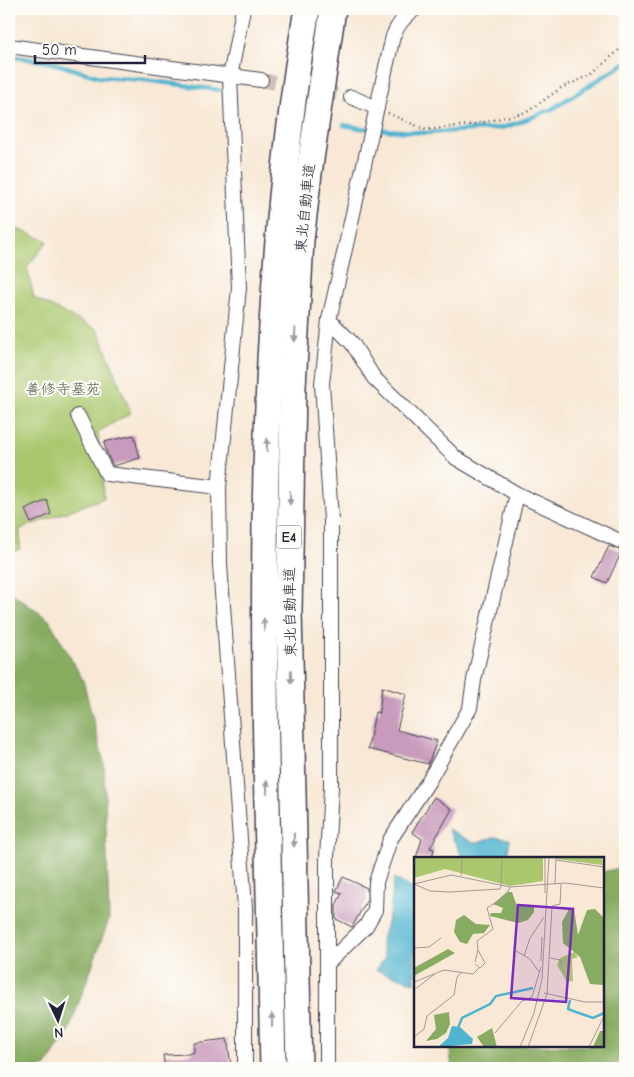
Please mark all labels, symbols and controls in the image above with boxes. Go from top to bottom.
scale bar [35,32,145,64]
text: 50 m [42,41,77,59]
street label: 東北自動車道 [291,162,319,254]
one-way arrow [291,327,299,343]
park label: 善修寺墓苑 [25,380,101,398]
one-way arrow [263,436,271,452]
one-way arrow [286,490,294,506]
road number: E4 [276,526,302,548]
street label: 東北自動車道 [280,567,300,657]
one-way arrow [260,616,268,632]
one-way arrow [287,670,295,686]
one-way arrow [263,779,271,795]
one-way arrow [291,832,299,848]
inset map [414,857,604,1047]
north arrow [32,994,82,1044]
one-way arrow [268,1011,276,1027]
text: N [54,1024,64,1041]

